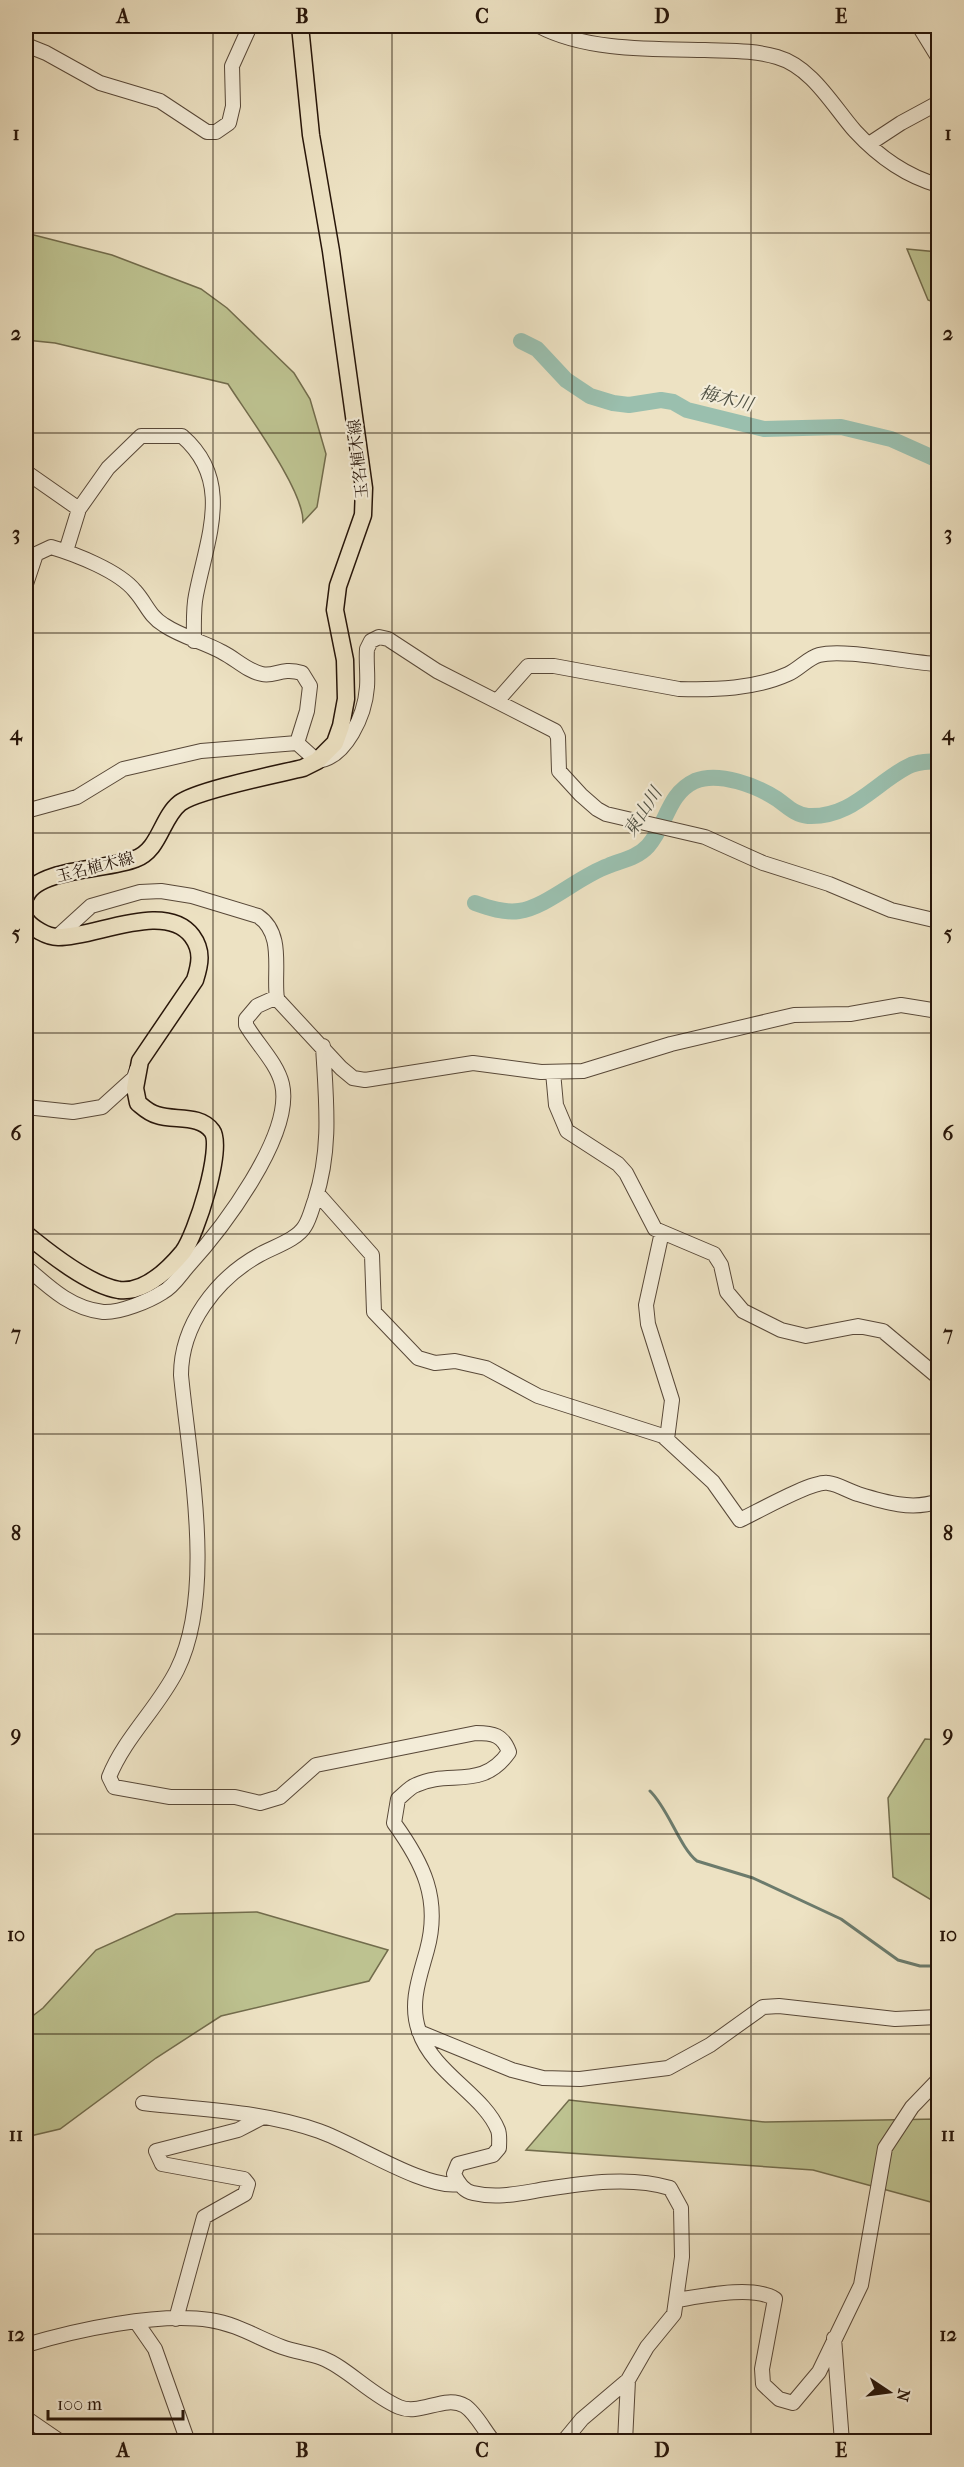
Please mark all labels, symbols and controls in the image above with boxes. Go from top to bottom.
text: A [115,5,131,28]
text: B [295,5,309,28]
text: C [475,5,489,28]
text: D [654,5,670,28]
text: E [835,5,847,28]
text: 1 [12,122,20,145]
text: 1 [944,122,952,145]
text: 2 [11,322,21,345]
text: 2 [943,322,953,345]
water label: 梅木川 [697,382,757,416]
street label: 玉名植木線 [344,418,372,500]
text: 3 [12,522,20,545]
text: 3 [944,522,952,545]
text: 4 [9,722,23,746]
text: 4 [941,722,955,746]
water label: 東山川 [619,782,668,840]
street label: 玉名植木線 [54,848,136,886]
text: 5 [12,922,21,945]
text: 5 [944,922,953,945]
text: 6 [11,1122,23,1145]
text: 6 [943,1122,955,1145]
text: 7 [10,1322,21,1345]
text: 7 [942,1322,953,1345]
text: 8 [11,1522,21,1545]
text: 8 [943,1522,953,1545]
text: 9 [10,1723,21,1746]
text: 9 [942,1723,953,1746]
text: 10 [7,1923,25,1946]
text: 10 [939,1923,957,1946]
text: 11 [9,2123,23,2146]
text: 11 [941,2123,955,2146]
text: 12 [7,2323,25,2346]
text: 12 [939,2323,957,2346]
north arrow [859,2362,919,2422]
scale bar [48,2383,183,2421]
text: N [892,2387,914,2404]
text: 100 m [57,2394,102,2415]
text: A [115,2439,131,2462]
text: B [295,2439,309,2462]
text: C [475,2439,489,2462]
text: D [654,2439,670,2462]
text: E [835,2439,847,2462]

